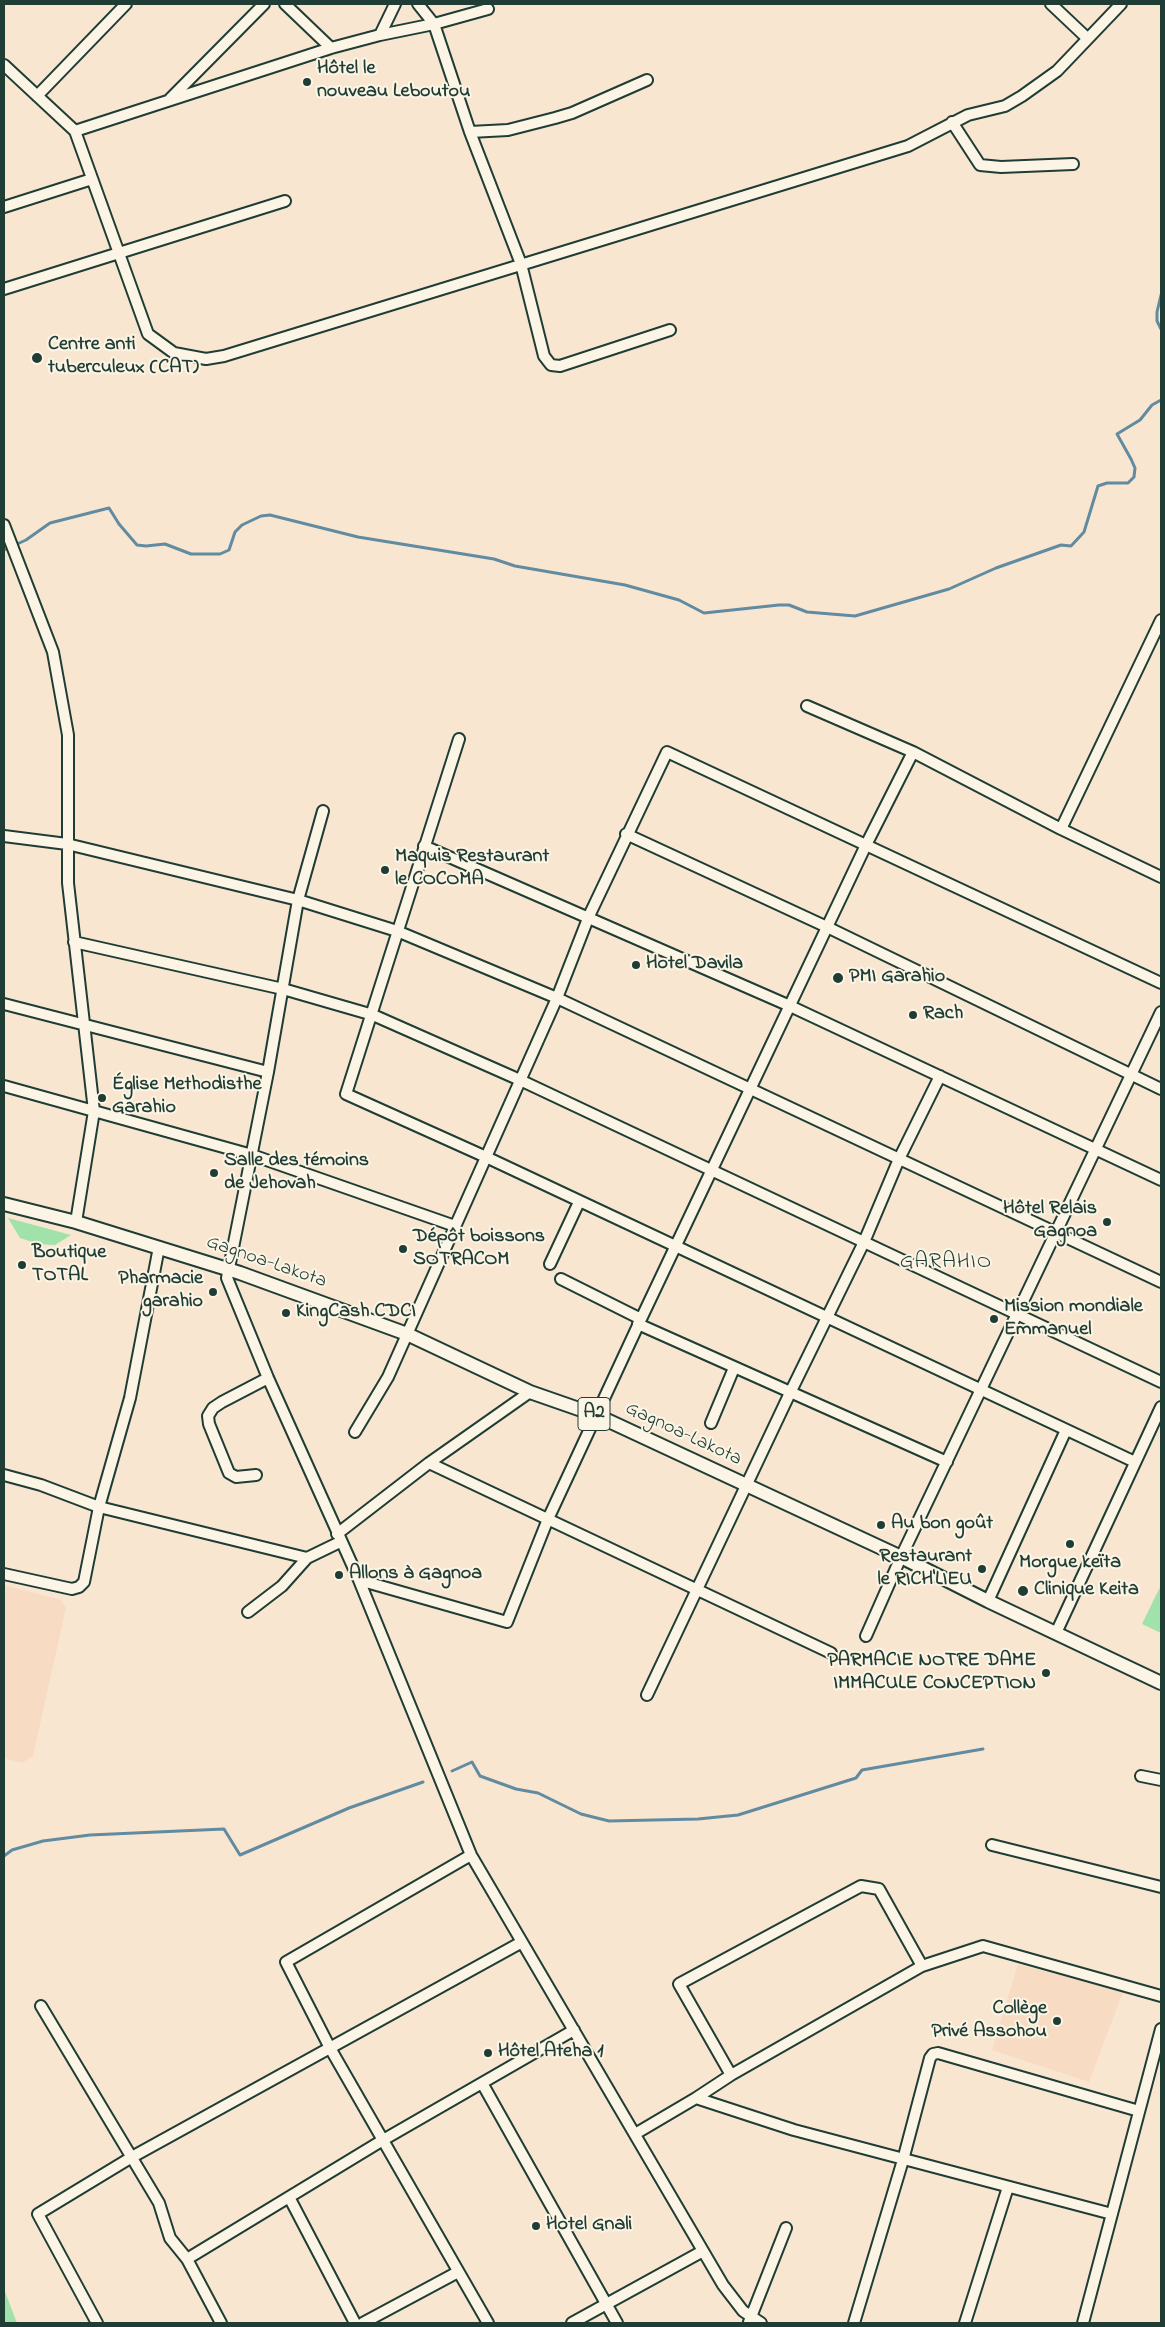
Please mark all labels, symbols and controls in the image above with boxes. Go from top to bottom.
place label: Hôtel le nouveau Leboutou [317,58,470,105]
marker: Hôtel le nouveau Leboutou [301,76,313,88]
place label: Centre anti tuberculeux (CAT) [48,334,199,381]
marker: Centre anti tuberculeux (CAT) [30,351,44,365]
place label: Maquis Restaurant le COCOMA [395,846,549,893]
marker: Maquis Restaurant le COCOMA [379,864,391,876]
place label: Hotel Davila [646,953,743,977]
marker: Hotel Davila [630,959,642,971]
place label: PMI Garahio [849,966,945,990]
marker: PMI Garahio [831,971,845,985]
place label: Rach [923,1003,963,1027]
marker: Rach [907,1009,919,1021]
place label: Église Methodisthe Garahio [112,1074,261,1121]
marker: Église Methodisthe Garahio [96,1092,108,1104]
place label: Salle des témoins de Jehovah [224,1150,369,1197]
marker: Salle des témoins de Jehovah [208,1167,220,1179]
place label: Hôtel Relais Gagnoa [1003,1198,1097,1245]
marker: Hôtel Relais Gagnoa [1101,1216,1113,1228]
place label: Dépôt boissons SOTRACOM [413,1226,545,1273]
street label: Gagnoa-Lakota [203,1231,329,1295]
place label: Boutique TOTAL [32,1242,106,1289]
marker: Dépôt boissons SOTRACOM [397,1243,409,1255]
district label: GARAHIO [899,1250,993,1276]
marker: Boutique TOTAL [16,1259,28,1271]
place label: Pharmacie garahio [118,1268,203,1315]
marker: Pharmacie garahio [207,1286,219,1298]
place label: Mission mondiale Emmanuel [1004,1296,1143,1343]
place label: KingCash CDCI [296,1301,416,1325]
marker: KingCash CDCI [280,1307,292,1319]
marker: Mission mondiale Emmanuel [988,1313,1000,1325]
road number: A2 [578,1398,610,1430]
street label: Gagnoa-Lakota [621,1398,745,1472]
place label: Au bon goût [891,1513,993,1537]
marker: Au bon goût [875,1519,887,1531]
marker: Morgue keïta [1064,1538,1076,1550]
place label: Restaurant le RICH'LIEU [877,1546,972,1593]
place label: Morgue keïta [1019,1552,1121,1576]
place label: Allons à Gagnoa [349,1563,482,1587]
marker: Restaurant le RICH'LIEU [976,1563,988,1575]
marker: Allons à Gagnoa [333,1569,345,1581]
place label: Clinique Keita [1034,1579,1139,1603]
marker: Clinique Keita [1016,1584,1030,1598]
place label: PARMACIE NOTRE DAME IMMACULE CONCEPTION [827,1650,1036,1697]
marker: PARMACIE NOTRE DAME IMMACULE CONCEPTION [1040,1667,1052,1679]
place label: Collège Privé Assohou [931,1998,1047,2045]
marker: Collège Privé Assohou [1051,2015,1063,2027]
place label: Hôtel Ateha 1 [498,2041,604,2065]
marker: Hôtel Ateha 1 [482,2047,494,2059]
place label: Hotel Gnali [546,2214,632,2238]
marker: Hotel Gnali [530,2220,542,2232]

